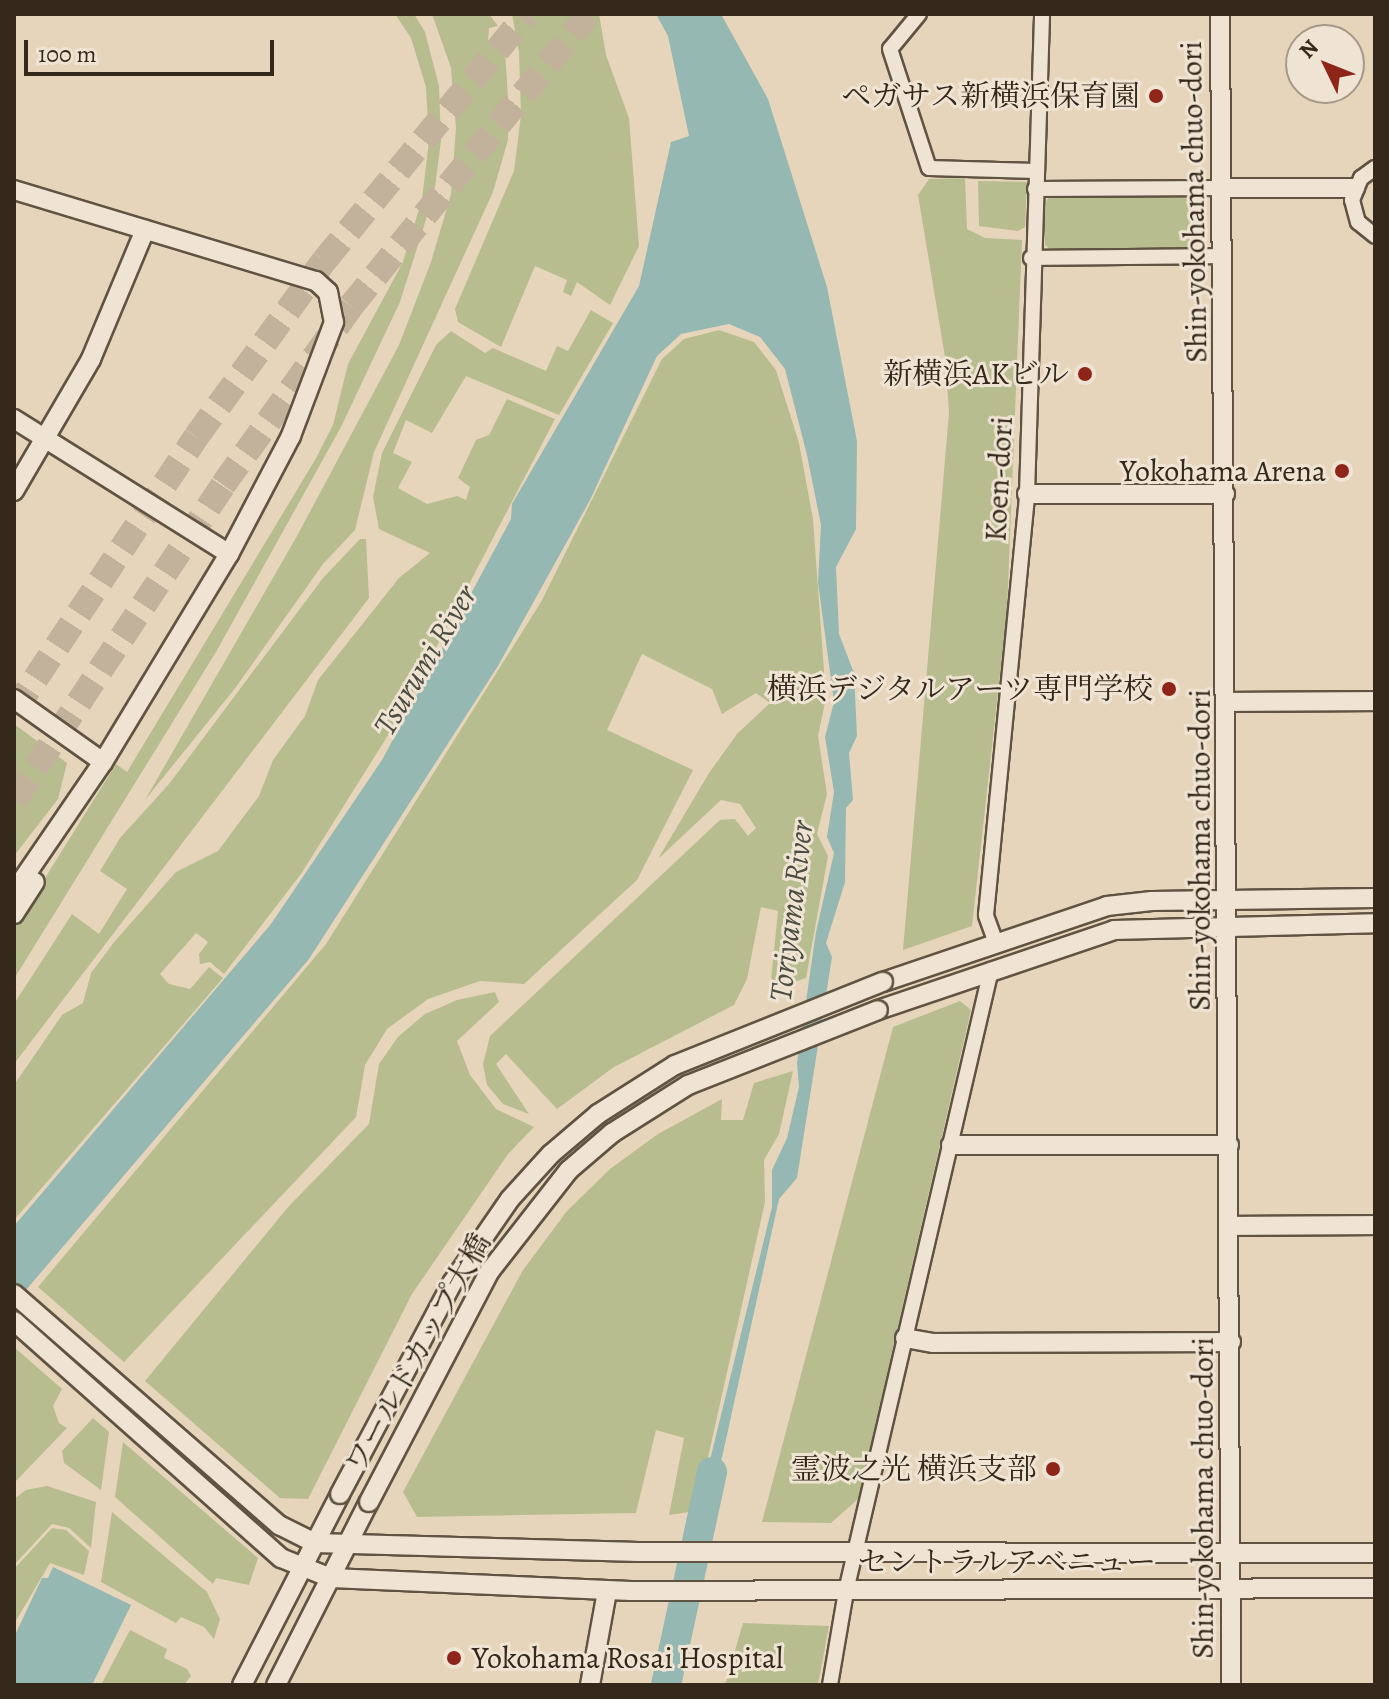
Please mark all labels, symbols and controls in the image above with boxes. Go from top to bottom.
scale bar [28,24,278,74]
north arrow [1285,24,1365,104]
text: N [1292,33,1325,65]
text: 100 m [38,38,97,70]
street label: Shin-yokohama chuo-dori [1173,41,1215,363]
place label: ペガサス新横浜保育園 [840,78,1140,114]
marker: ペガサス新横浜保育園 [1147,87,1165,105]
place label: 新横浜AKビル [883,356,1069,392]
marker: 新横浜AKビル [1076,365,1094,383]
street label: Koen-dori [978,416,1020,542]
place label: Yokohama Arena [1120,453,1326,489]
marker: Yokohama Arena [1333,462,1351,480]
water label: Tsurumi River [365,578,485,742]
place label: 横浜デジタルアーツ専門学校 [764,671,1153,707]
marker: 横浜デジタルアーツ専門学校 [1160,680,1178,698]
street label: Shin-yokohama chuo-dori [1182,689,1218,1011]
water label: Toriyama River [761,819,821,1003]
street label: ワールドカップ大橋 [337,1226,499,1480]
street label: Shin-yokohama chuo-dori [1185,1337,1221,1659]
place label: 霊波之光 横浜支部 [791,1451,1037,1487]
marker: 霊波之光 横浜支部 [1044,1460,1062,1478]
street label: セントラルアベニュー [857,1544,1157,1580]
place label: Yokohama Rosai Hospital [472,1640,783,1676]
marker: Yokohama Rosai Hospital [443,1647,465,1669]

